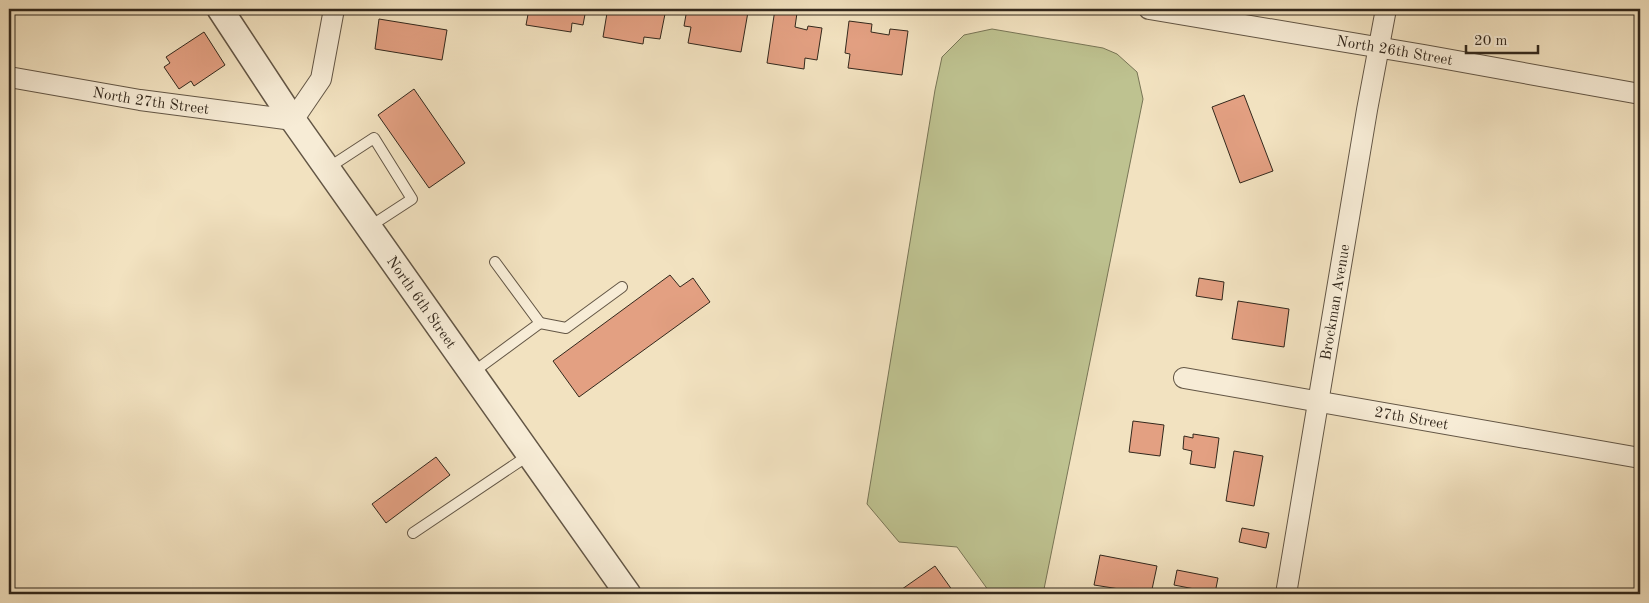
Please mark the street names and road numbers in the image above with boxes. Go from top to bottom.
street label: North 26th Street [1335,34,1454,69]
street label: North 27th Street [91,86,210,118]
street label: Brockman Avenue [1319,243,1353,362]
street label: North 6th Street [383,254,458,352]
street label: 27th Street [1373,406,1449,433]

